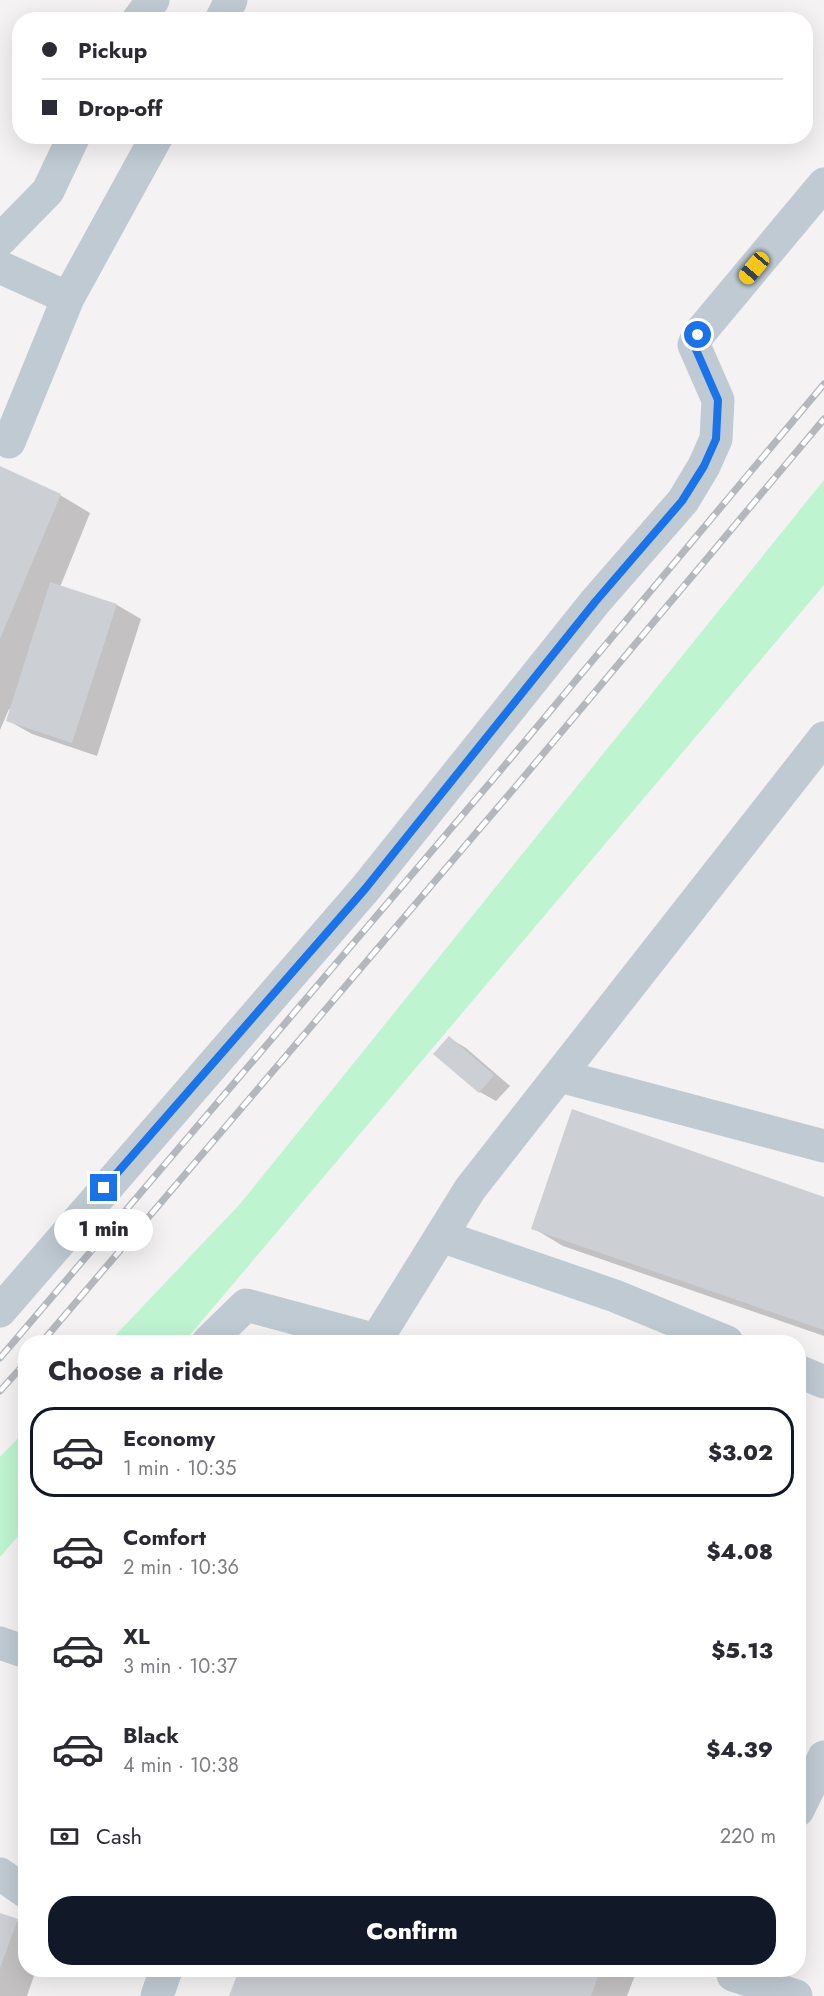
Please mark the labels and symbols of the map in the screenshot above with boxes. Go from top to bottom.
car [736,248,772,288]
route start [684,321,711,348]
route end [90,1174,117,1201]
callout: 1 min [54,1209,154,1251]

